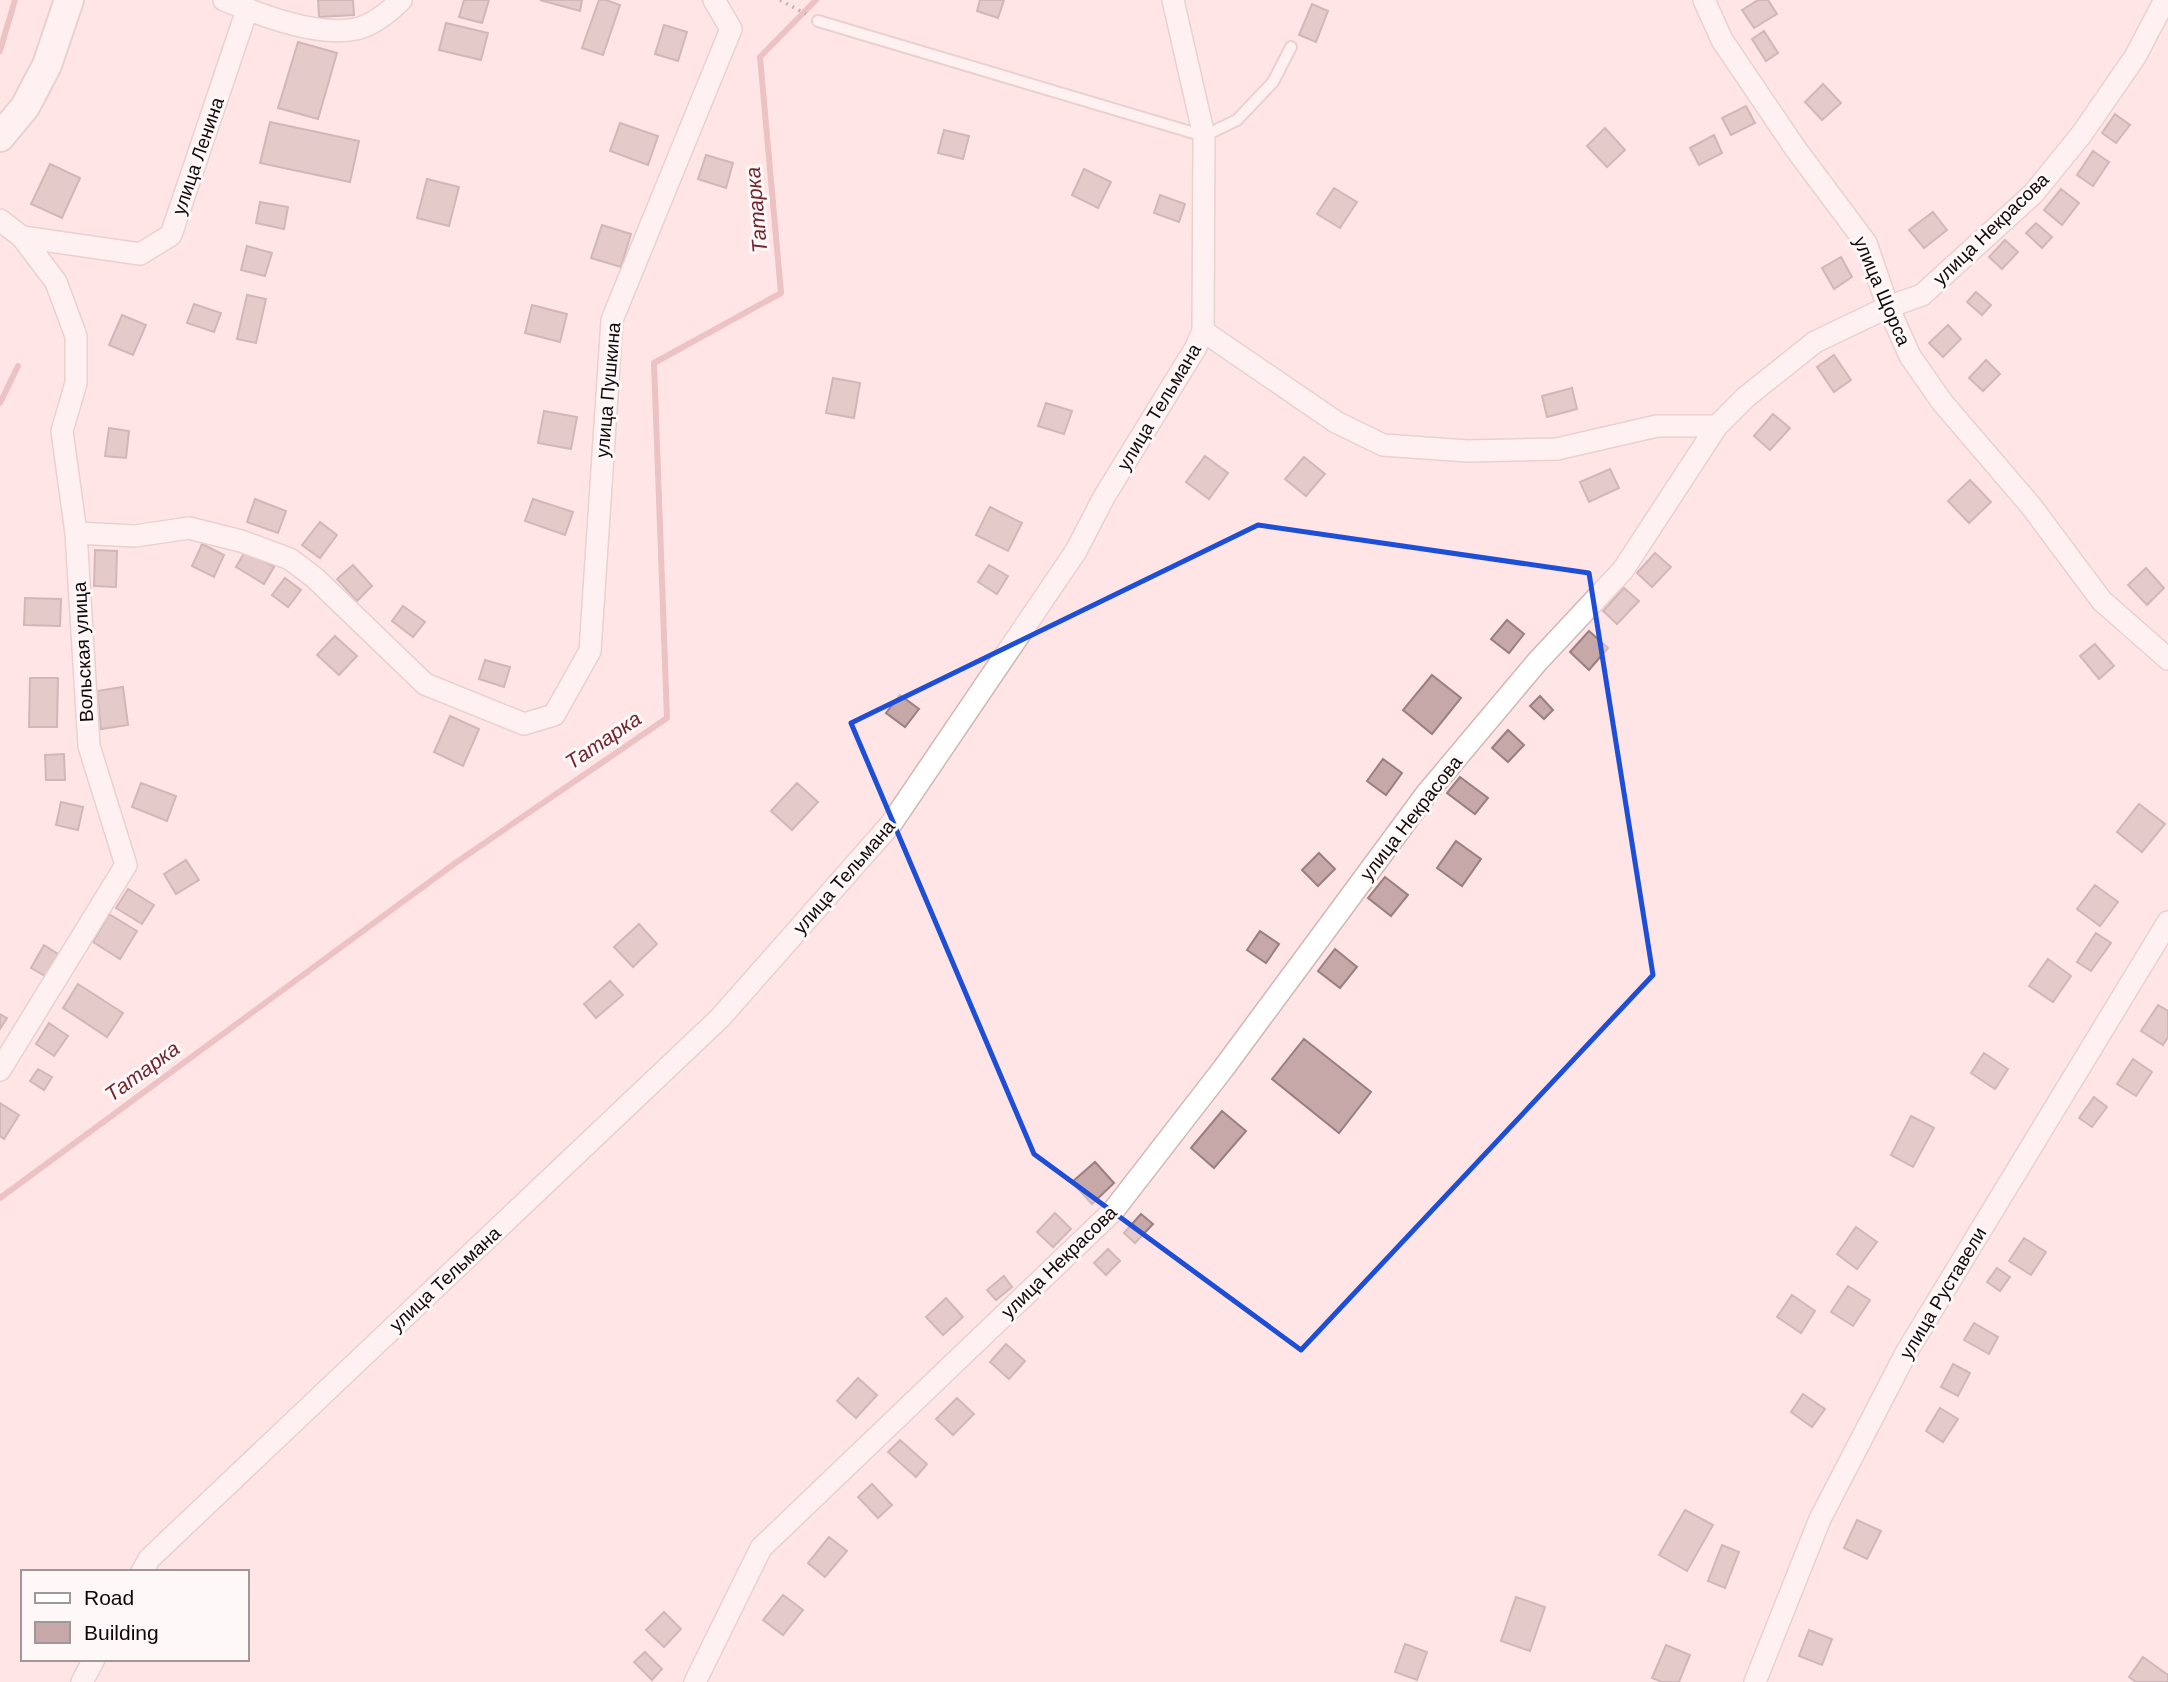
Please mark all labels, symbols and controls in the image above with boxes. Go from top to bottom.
street label: улица Ленина [168,94,228,217]
water label: Татарка [741,166,771,254]
street label: улица Некрасова [1929,168,2053,289]
street label: улица Щорса [1850,233,1915,349]
street label: улица Пушкина [592,321,624,459]
street label: улица Тельмана [1113,340,1205,474]
street label: Вольская улица [69,581,97,723]
water label: Татарка [561,706,645,774]
street label: улица Некрасова [1356,751,1466,884]
street label: улица Тельмана [789,816,899,938]
water label: Татарка [100,1036,184,1106]
street label: улица Некрасова [997,1201,1121,1322]
street label: улица Тельмана [385,1222,505,1336]
street label: улица Руставели [1895,1223,1991,1363]
legend [21,1570,248,1661]
text: Road [84,1586,134,1609]
text: Building [84,1621,159,1644]

